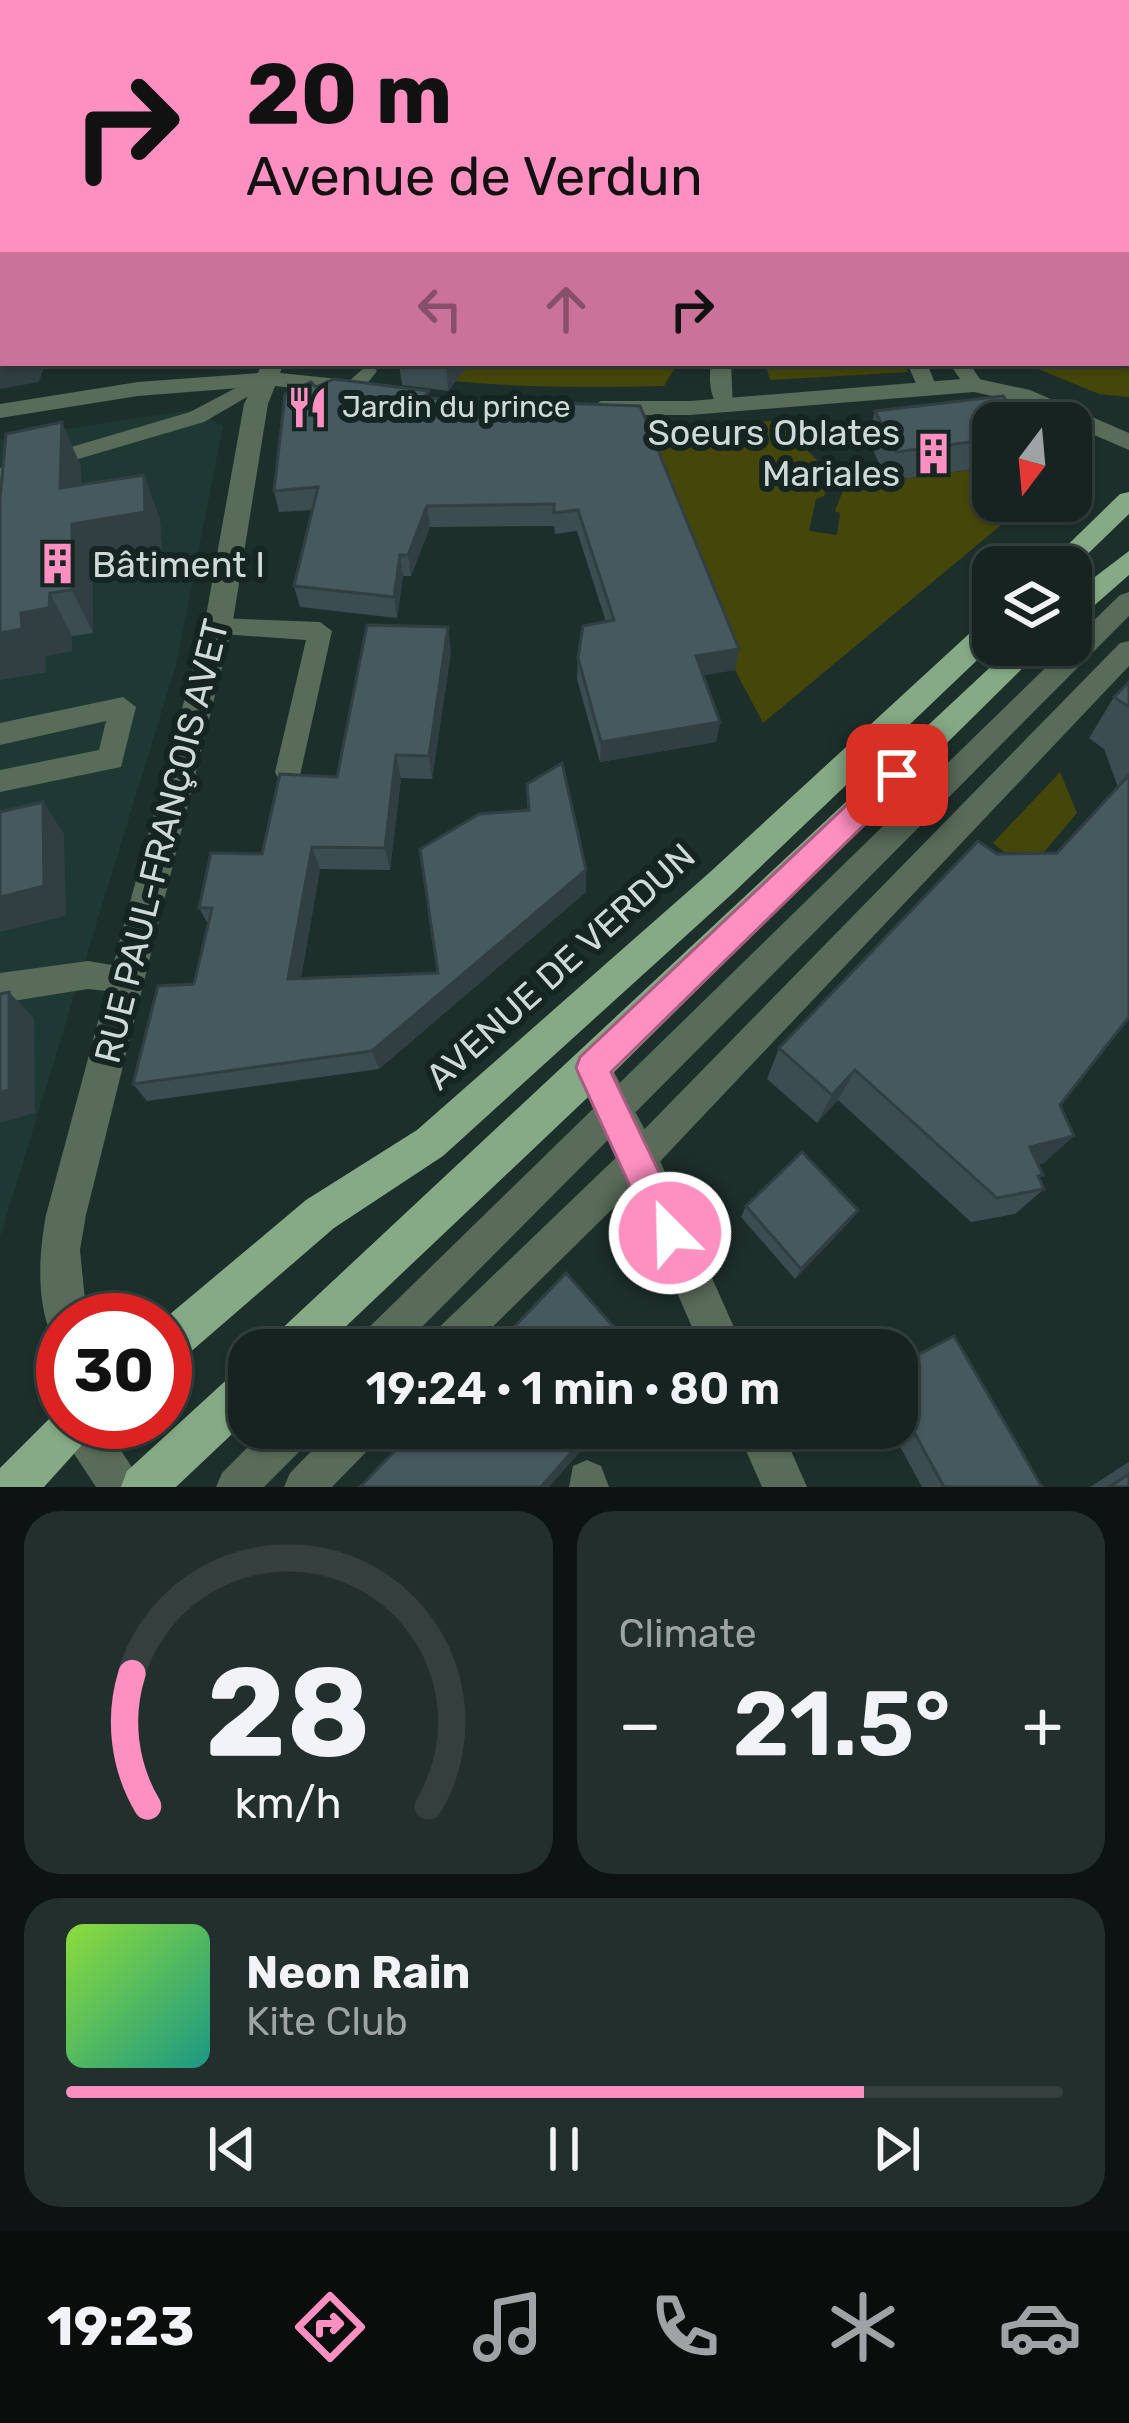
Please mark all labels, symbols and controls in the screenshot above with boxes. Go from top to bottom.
text: 20 m [246,44,453,144]
icon: right [48,48,204,204]
text: Avenue de Verdun [246,145,703,209]
icon: left [407,276,473,342]
icon: ahead [533,276,599,342]
icon: right [659,276,725,342]
restaurant icon: Jardin du prince [285,384,331,430]
place label: Jardin du prince [342,389,571,425]
north arrow [972,402,1092,522]
map controls [972,402,1092,666]
place label: Soeurs Oblates Mariales [647,411,900,495]
building icon: Soeurs Oblates Mariales [911,430,957,476]
building icon: Bâtiment I [35,541,81,587]
place label: Bâtiment I [92,543,265,586]
button: layers [972,546,1092,666]
street label: RUE PAUL-FRANÇOIS AVET [85,615,237,1067]
pin [846,724,948,826]
icon: arrive [864,742,930,808]
street label: AVENUE DE VERDUN [417,834,704,1098]
position arrow [607,1170,733,1296]
speed limit sign: 30 [36,1293,192,1449]
text: 19:24 · 1 min · 80 m [366,1362,780,1415]
text: Climate [619,1611,757,1657]
text: 28 [205,1638,371,1786]
text: 21.5° [732,1671,951,1778]
text: − [619,1685,661,1764]
text: + [1022,1685,1063,1764]
text: km/h [235,1777,342,1828]
text: Neon Rain [246,1946,471,1999]
text: Kite Club [246,1999,408,2045]
icon: previous [199,2116,265,2182]
icon: pause [531,2116,597,2182]
icon: next [864,2116,930,2182]
icon: directions [288,2285,372,2369]
icon: music [466,2285,550,2369]
icon: phone [643,2285,727,2369]
icon: climate [821,2285,905,2369]
icon: car [998,2285,1082,2369]
text: 19:23 [47,2295,195,2359]

